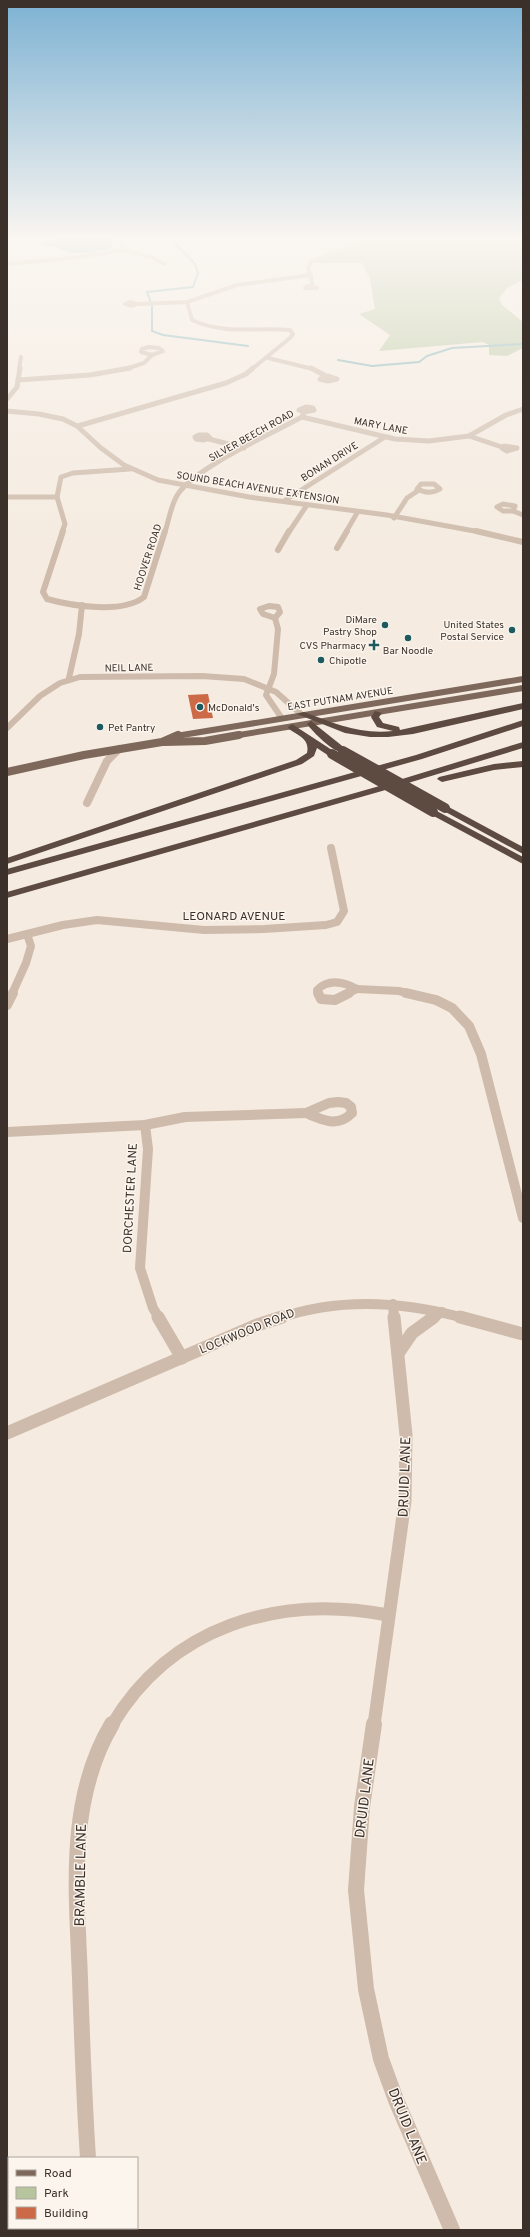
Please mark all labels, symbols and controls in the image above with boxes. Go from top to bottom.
street label: SILVER BEECH ROAD [207,407,297,465]
street label: MARY LANE [353,415,409,438]
street label: BONAN DRIVE [299,439,361,485]
street label: SOUND BEACH AVENUE EXTENSION [175,469,340,508]
street label: HOOVER ROAD [132,522,165,592]
place label: DiMare Pastry Shop [323,614,377,639]
place label: United States Postal Service [440,619,504,644]
marker: DiMare Pastry Shop [380,620,390,630]
marker: United States Postal Service [507,625,517,635]
marker: Bar Noodle [403,633,413,643]
place label: CVS Pharmacy [300,640,366,653]
marker: CVS Pharmacy [369,640,379,650]
place label: Bar Noodle [383,645,433,658]
marker: Chipotle [316,655,326,665]
place label: Chipotle [329,655,367,668]
street label: NEIL LANE [104,662,154,675]
street label: EAST PUTNAM AVENUE [287,685,394,714]
marker: McDonald's [195,702,205,712]
place label: McDonald's [208,702,260,715]
marker: Pet Pantry [95,722,105,732]
place label: Pet Pantry [108,722,155,735]
street label: LEONARD AVENUE [183,909,285,925]
street label: DORCHESTER LANE [120,1143,142,1253]
street label: LOCKWOOD ROAD [197,1305,298,1358]
street label: DRUID LANE [396,1436,415,1518]
street label: DRUID LANE [352,1757,379,1839]
street label: BRAMBLE LANE [72,1824,91,1927]
street label: DRUID LANE [384,2086,430,2167]
legend [8,2157,138,2229]
text: Road [44,2166,72,2182]
text: Park [44,2186,69,2202]
text: Building [44,2206,88,2222]

